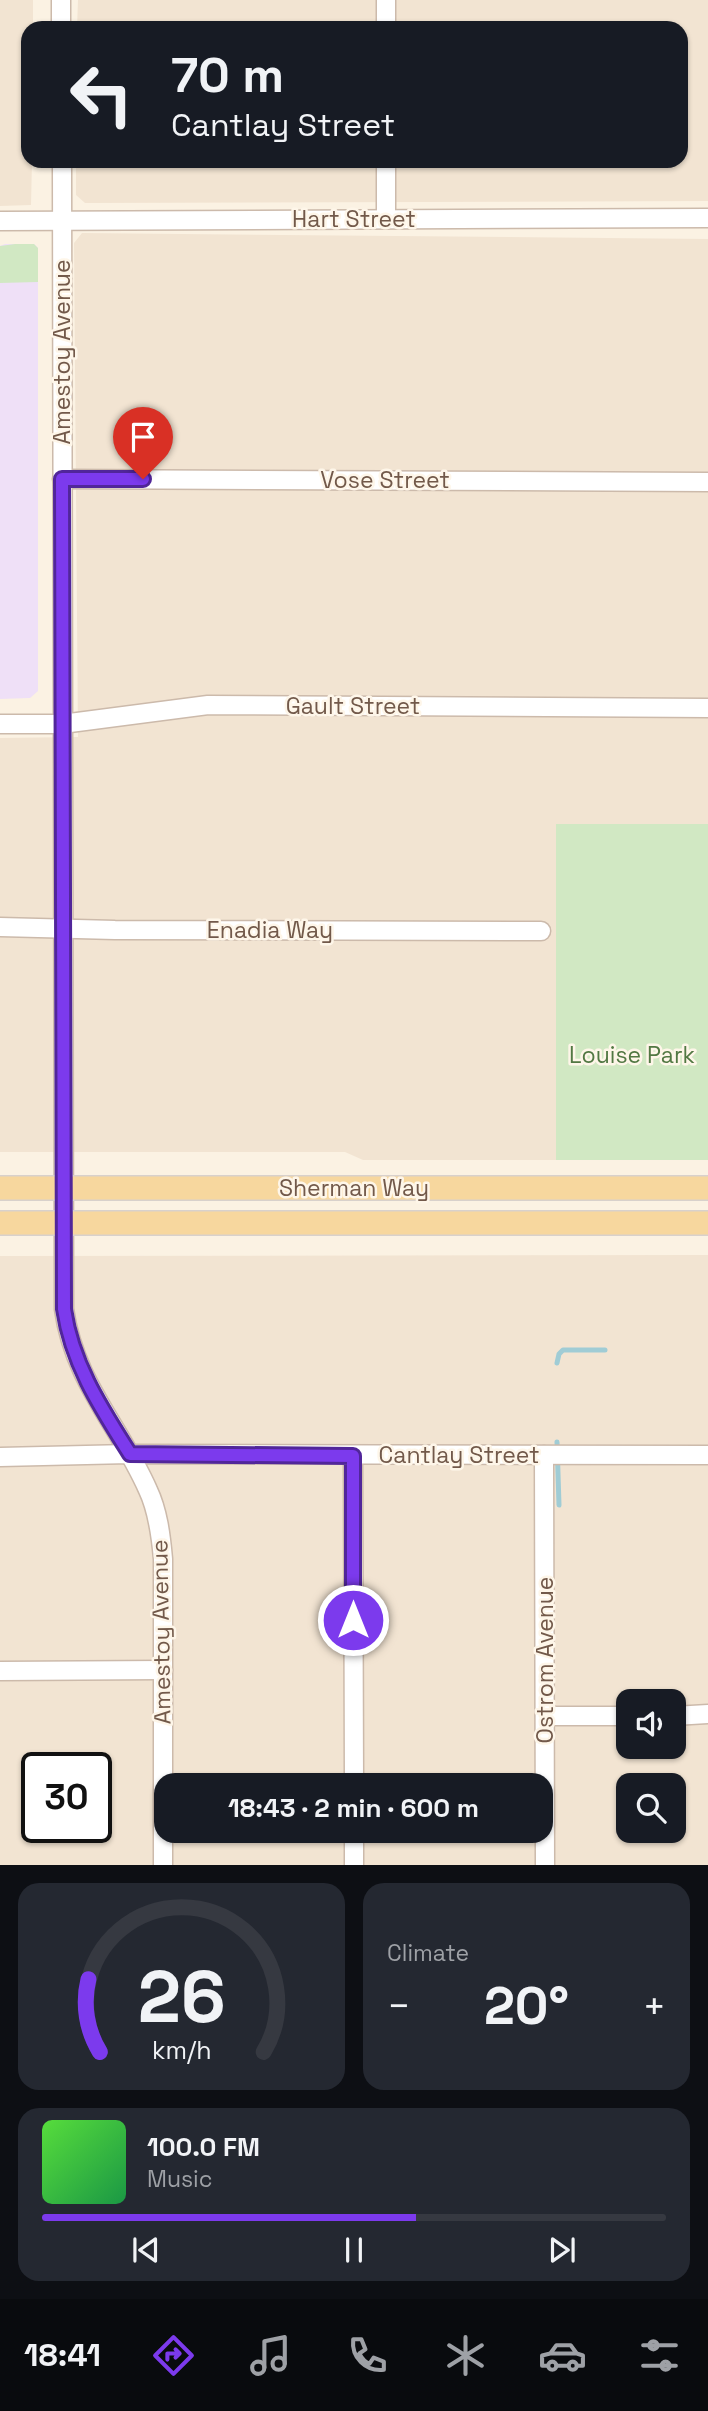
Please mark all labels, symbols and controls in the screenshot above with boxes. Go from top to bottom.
text: 70 m [171,44,284,106]
icon: left [56,49,147,140]
text: Cantlay Street [171,105,395,145]
street label: Hart Street [292,204,416,234]
street label: Amestoy Avenue [47,259,77,445]
pin [113,407,173,479]
icon: arrive [124,418,162,456]
street label: Vose Street [320,465,450,495]
street label: Gault Street [286,691,420,721]
street label: Enadia Way [207,915,333,945]
park label: Louise Park [569,1040,695,1070]
street label: Sherman Way [279,1173,429,1203]
street label: Cantlay Street [378,1440,540,1470]
street label: Amestoy Avenue [144,1539,178,1725]
street label: Ostrom Avenue [530,1577,560,1743]
position arrow [316,1583,390,1657]
map controls [616,1689,686,1843]
button: sound [616,1689,686,1759]
speed limit sign: 30 [21,1752,112,1843]
button: search [616,1773,686,1843]
text: 18:43 · 2 min · 600 m [228,1791,479,1825]
text: Climate [387,1938,469,1968]
text: 26 [137,1951,226,2044]
text: 20° [484,1973,569,2039]
text: − [387,1982,411,2030]
text: + [642,1982,666,2030]
text: km/h [152,2034,211,2066]
text: 100.0 FM [147,2130,260,2164]
text: Music [147,2164,212,2194]
icon: previous [127,2231,165,2269]
icon: pause [335,2231,373,2269]
icon: next [543,2231,581,2269]
icon: directions [149,2331,198,2380]
icon: music [246,2331,295,2380]
icon: phone [343,2331,392,2380]
icon: climate [441,2331,490,2380]
icon: car [538,2331,587,2380]
icon: filters [635,2331,684,2380]
text: 18:41 [24,2335,101,2375]

